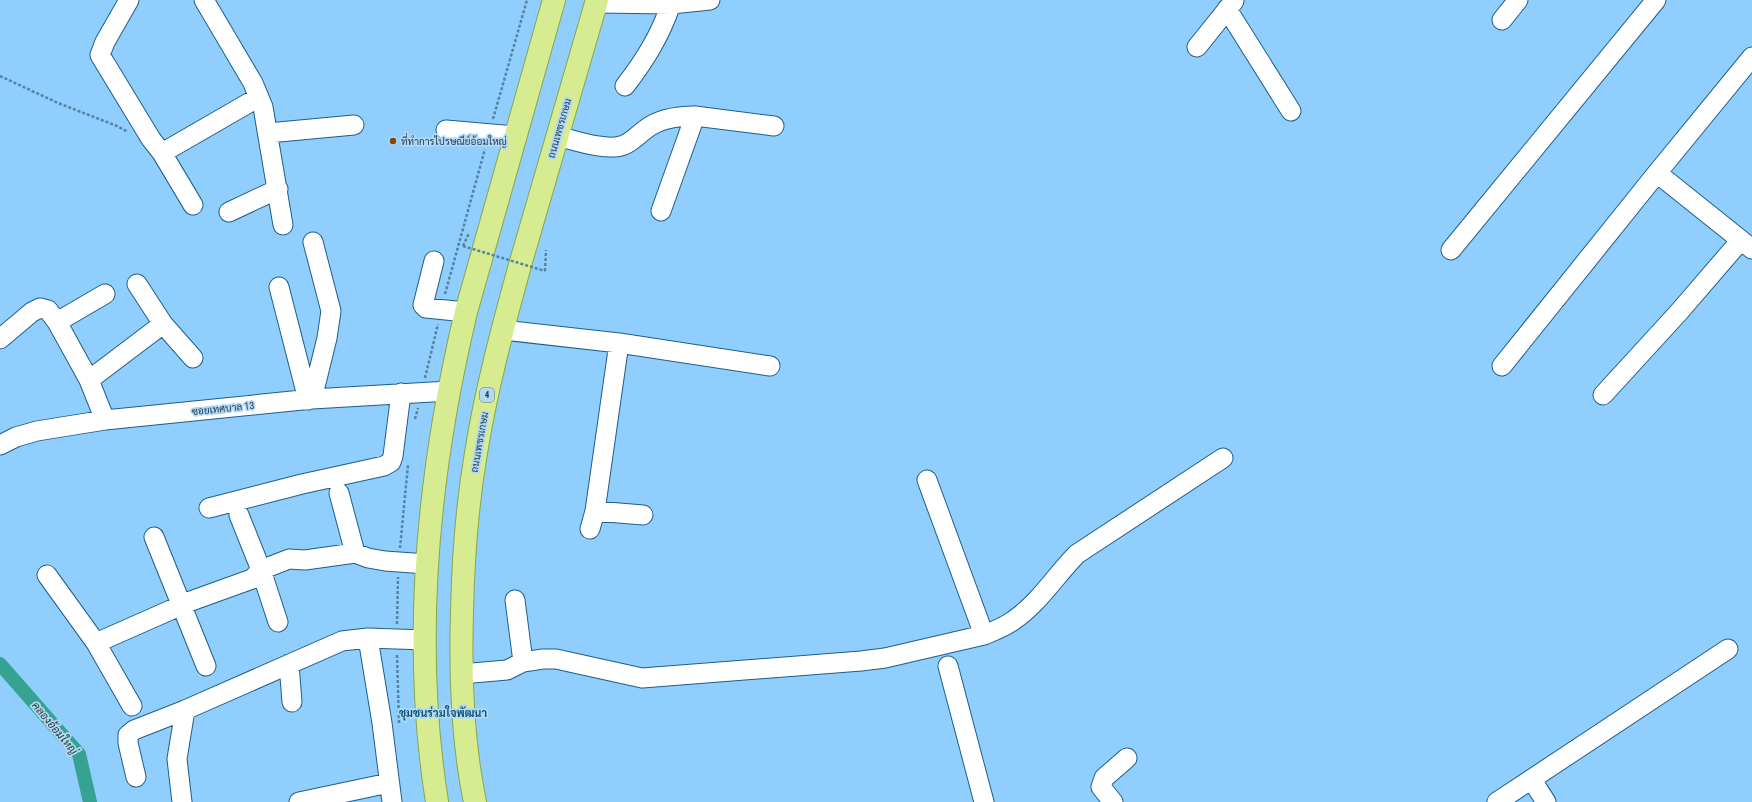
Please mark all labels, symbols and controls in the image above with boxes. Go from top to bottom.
street label: ถนนเพชรเกษม [546,97,573,159]
place label: ที่ทำการไปรษณีย์อ้อมใหญ่ [401,133,507,148]
marker: ที่ทำการไปรษณีย์อ้อมใหญ่ [388,136,398,146]
road number: 4 [480,388,494,402]
street label: ซอยเทศบาล 13 [191,400,255,417]
street label: ถนนเพชรเกษม [469,411,490,473]
water label: คลองอ้อมใหญ่ [29,698,83,758]
district label: ชุมชนร่วมใจพัฒนา [399,705,487,721]

